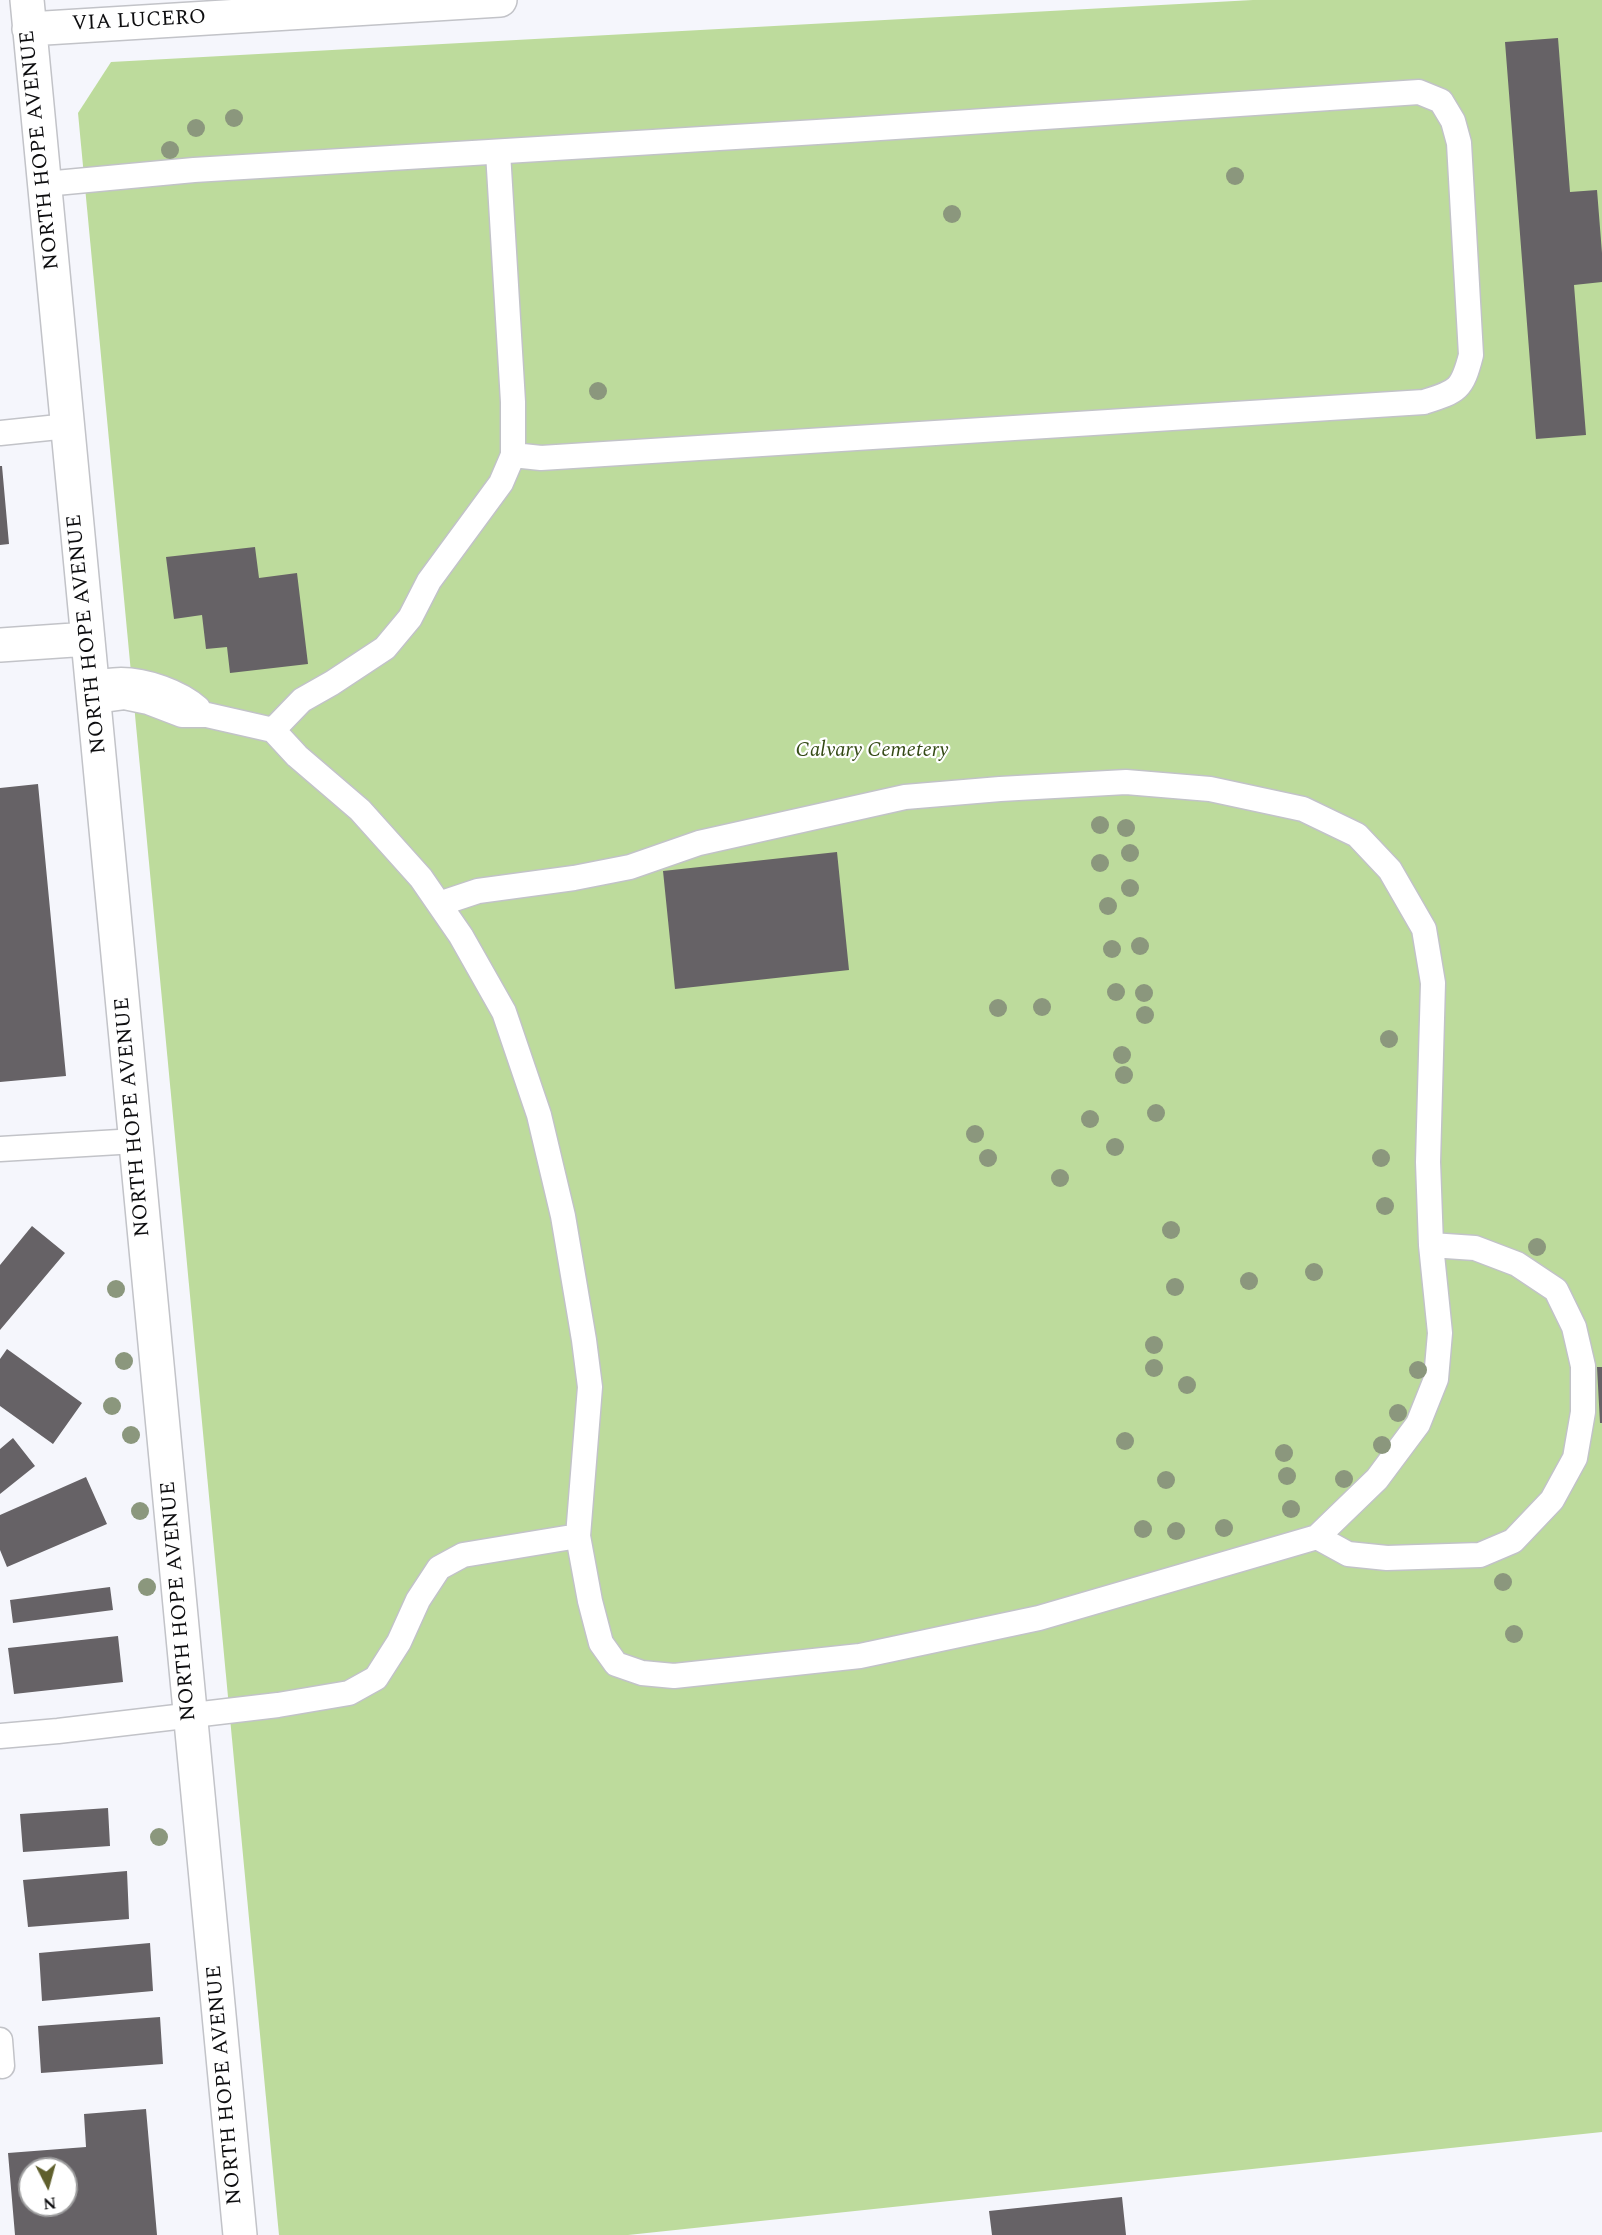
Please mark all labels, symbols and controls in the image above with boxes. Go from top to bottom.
street label: VIA LUCERO [71,6,207,38]
street label: NORTH HOPE AVENUE [16,29,66,271]
street label: NORTH HOPE AVENUE [63,513,113,755]
park label: Calvary Cemetery [796,739,948,765]
street label: NORTH HOPE AVENUE [111,996,157,1238]
street label: NORTH HOPE AVENUE [157,1480,203,1722]
street label: NORTH HOPE AVENUE [203,1964,249,2206]
north arrow [18,2157,78,2217]
text: N [42,2190,57,2216]

